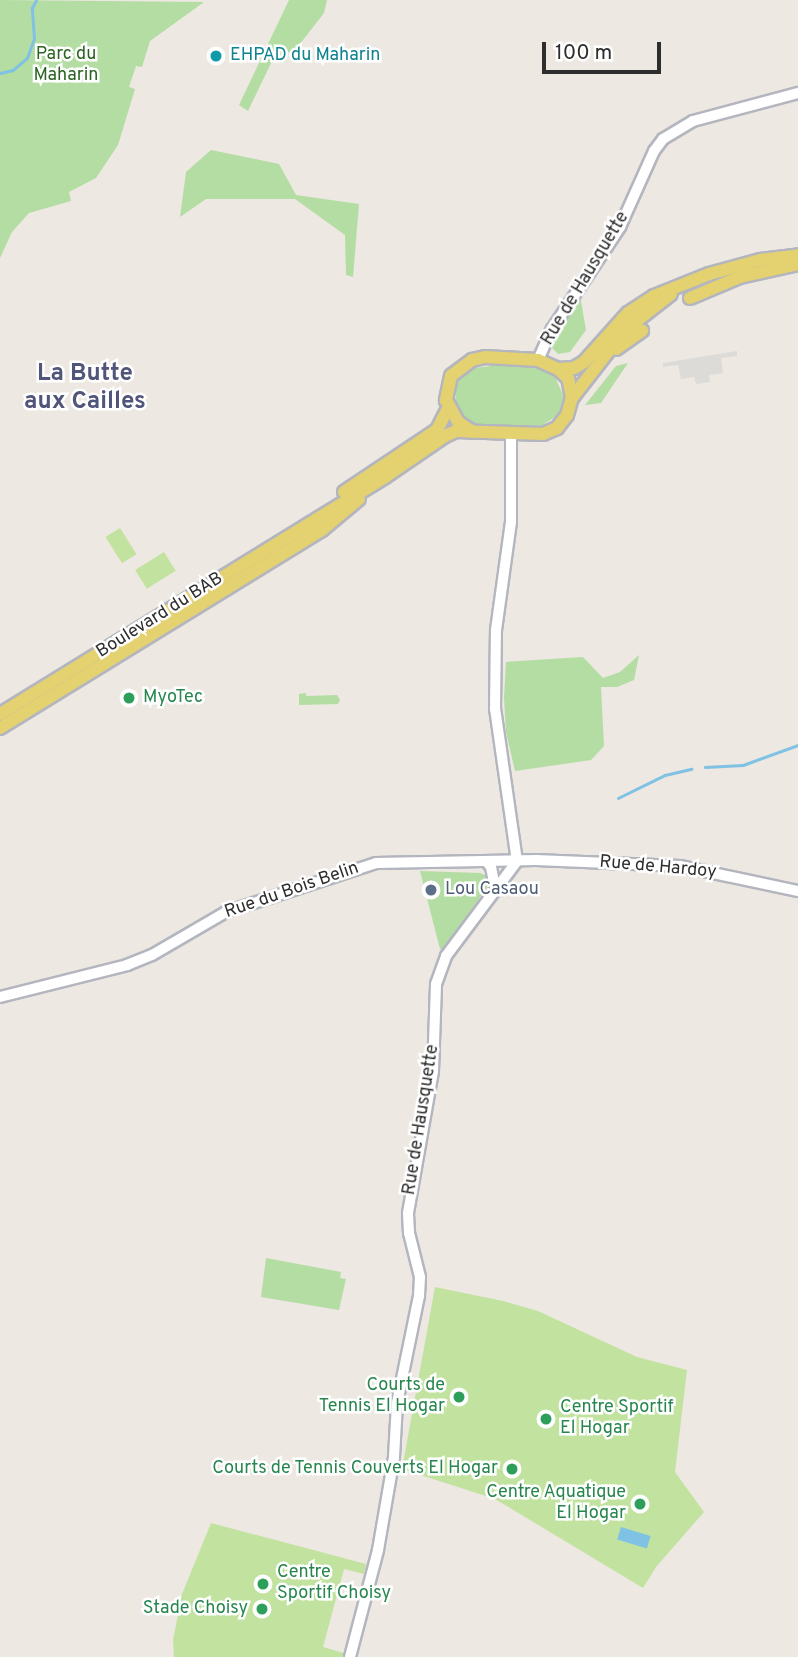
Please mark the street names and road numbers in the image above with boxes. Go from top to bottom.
street label: Rue de Hausquette [538,208,634,350]
street label: Boulevard du BAB [93,568,227,664]
street label: Rue de Hardoy [598,852,718,884]
street label: Rue du Bois Belin [222,858,362,924]
street label: Rue de Hausquette [399,1043,445,1197]

